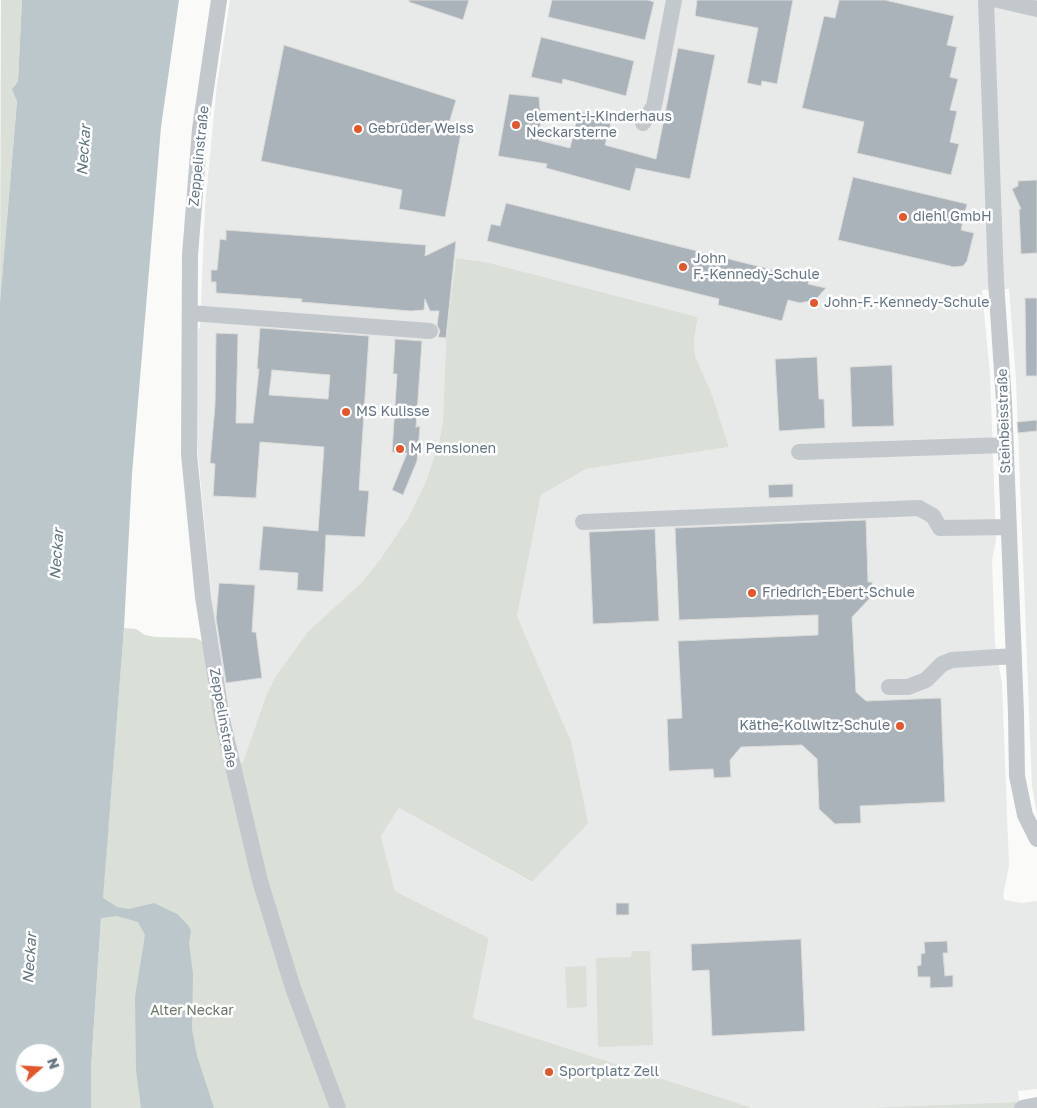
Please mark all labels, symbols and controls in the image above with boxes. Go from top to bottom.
street label: Zeppelinstraße [185,105,213,207]
place label: element-i-Kinderhaus Neckarsterne [526,109,672,142]
marker: element-i-Kinderhaus Neckarsterne [510,119,522,131]
place label: Gebrüder Weiss [368,121,474,137]
marker: Gebrüder Weiss [352,123,364,135]
water label: Neckar [73,124,95,176]
place label: diehl GmbH [913,209,992,225]
marker: diehl GmbH [897,211,909,223]
place label: John F.-Kennedy-Schule [693,251,820,284]
marker: John F.-Kennedy-Schule [677,261,689,273]
place label: John-F.-Kennedy-Schule [824,295,989,311]
marker: John-F.-Kennedy-Schule [808,297,820,309]
street label: Steinbeisstraße [994,368,1014,474]
place label: MS Kulisse [356,404,430,420]
marker: MS Kulisse [340,406,352,418]
place label: M Pensionen [410,441,496,457]
marker: M Pensionen [394,443,406,455]
water label: Neckar [46,528,68,580]
place label: Friedrich-Ebert-Schule [762,585,915,601]
marker: Friedrich-Ebert-Schule [746,587,758,599]
street label: Zeppelinstraße [206,667,240,769]
place label: Käthe-Kollwitz-Schule [739,718,890,734]
marker: Käthe-Kollwitz-Schule [894,720,906,732]
water label: Neckar [19,932,41,984]
park label: Alter Neckar [150,1003,234,1019]
north arrow [15,1043,65,1093]
text: N [44,1055,63,1071]
place label: Sportplatz Zell [559,1064,659,1080]
marker: Sportplatz Zell [543,1066,555,1078]

